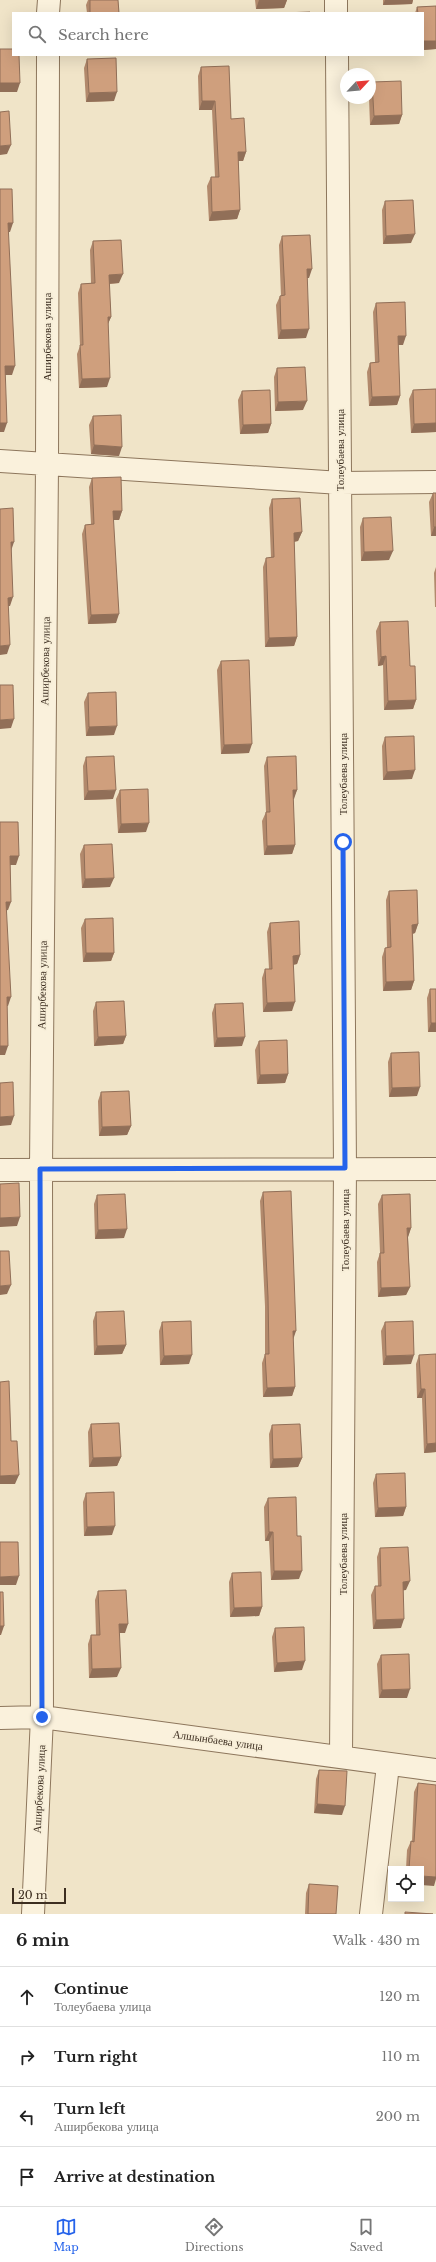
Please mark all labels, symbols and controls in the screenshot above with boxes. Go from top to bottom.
search box [12,12,424,56]
icon: search [26,23,48,45]
text: Search here [58,25,149,44]
north arrow [340,68,376,104]
street label: Аширбекова улица [40,293,54,381]
street label: Толеубаева улица [333,409,347,491]
street label: Аширбекова улица [37,616,53,705]
street label: Толеубаева улица [336,733,350,815]
route start [334,833,352,851]
street label: Аширбекова улица [34,940,50,1029]
street label: Толеубаева улица [338,1189,352,1271]
street label: Толеубаева улица [336,1513,350,1595]
route end [33,1708,51,1726]
street label: Алшынбаева улица [172,1727,264,1753]
street label: Аширбекова улица [30,1744,48,1834]
map controls [388,1866,424,1902]
button: locate [388,1866,424,1902]
scale bar [12,1886,66,1905]
text: 20 m [18,1888,48,1902]
text: 6 min [16,1930,69,1951]
text: Walk · 430 m [333,1932,420,1949]
text: Continue [54,1979,129,1998]
icon: ahead [16,1986,38,2008]
text: 120 m [379,1988,420,2005]
text: Толеубаева улица [54,1998,151,2015]
icon: right [16,2046,38,2068]
text: Turn right [54,2047,137,2066]
text: 110 m [381,2048,420,2065]
text: Turn left [54,2099,125,2118]
icon: left [16,2106,38,2128]
text: 200 m [376,2108,420,2125]
text: Аширбекова улица [54,2118,159,2135]
icon: arrive [16,2166,38,2188]
text: Arrive at destination [54,2167,215,2186]
tab: Map [53,2216,79,2254]
tab: Directions [185,2216,243,2254]
tab: Saved [350,2216,383,2254]

